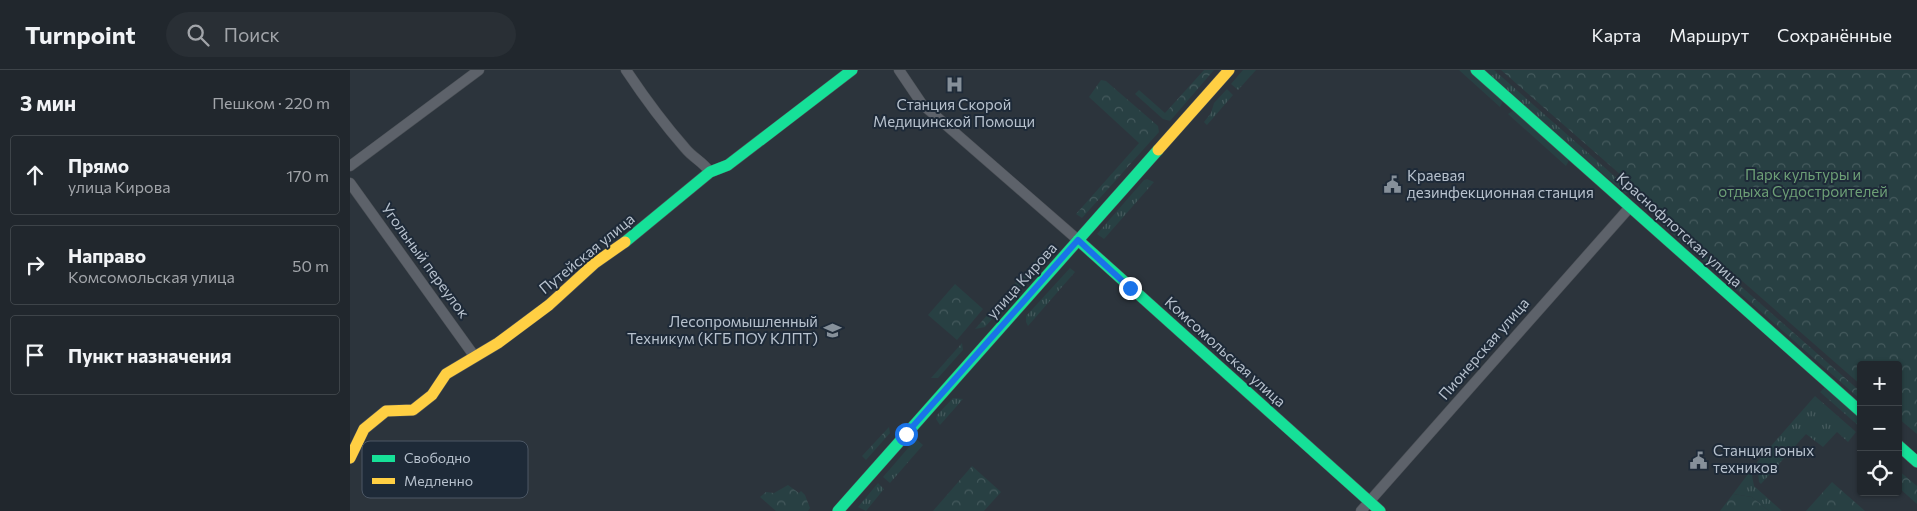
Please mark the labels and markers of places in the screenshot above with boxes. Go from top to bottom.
hospital icon: Станция Скорой Медицинской Помощи [944,74,964,94]
place label: Станция Скорой Медицинской Помощи [873,95,1035,130]
place label: Краевая дезинфекционная станция [1407,166,1594,201]
public building icon: Краевая дезинфекционная станция [1383,175,1403,195]
place label: Лесопромышленный Техникум (КГБ ПОУ КЛПТ) [627,312,818,347]
school or university icon: Лесопромышленный Техникум (КГБ ПОУ КЛПТ) [822,321,842,341]
place label: Станция юных техников [1713,441,1814,476]
public building icon: Станция юных техников [1689,450,1709,470]

